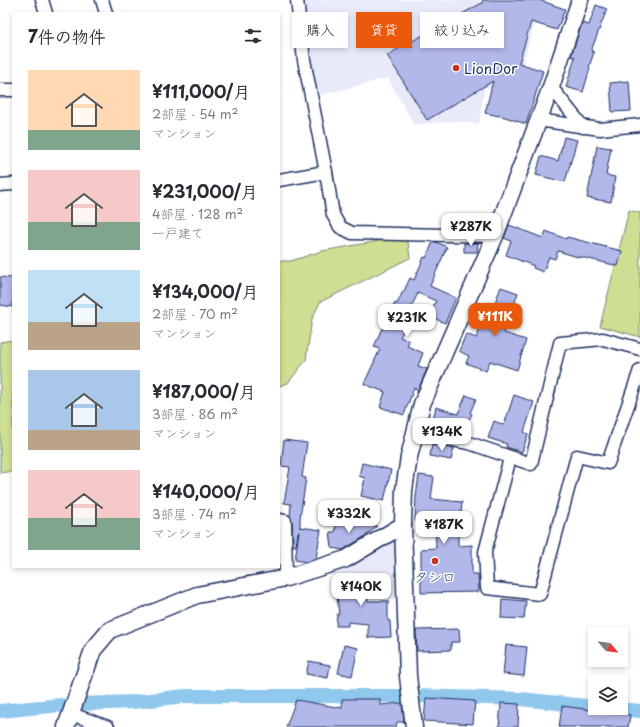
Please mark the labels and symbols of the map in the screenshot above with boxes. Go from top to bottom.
place label: LionDor [464,58,518,79]
marker: LionDor [451,63,461,73]
pin: ¥287K [443,213,499,247]
pin: ¥111K [467,303,523,337]
pin: ¥231K [379,304,435,338]
pin: ¥134K [414,418,470,452]
pin: ¥332K [321,500,377,534]
pin: ¥187K [416,511,472,545]
marker: タシロ [430,556,440,566]
place label: タシロ [414,566,456,587]
pin: ¥140K [333,573,389,607]
north arrow [588,627,628,667]

